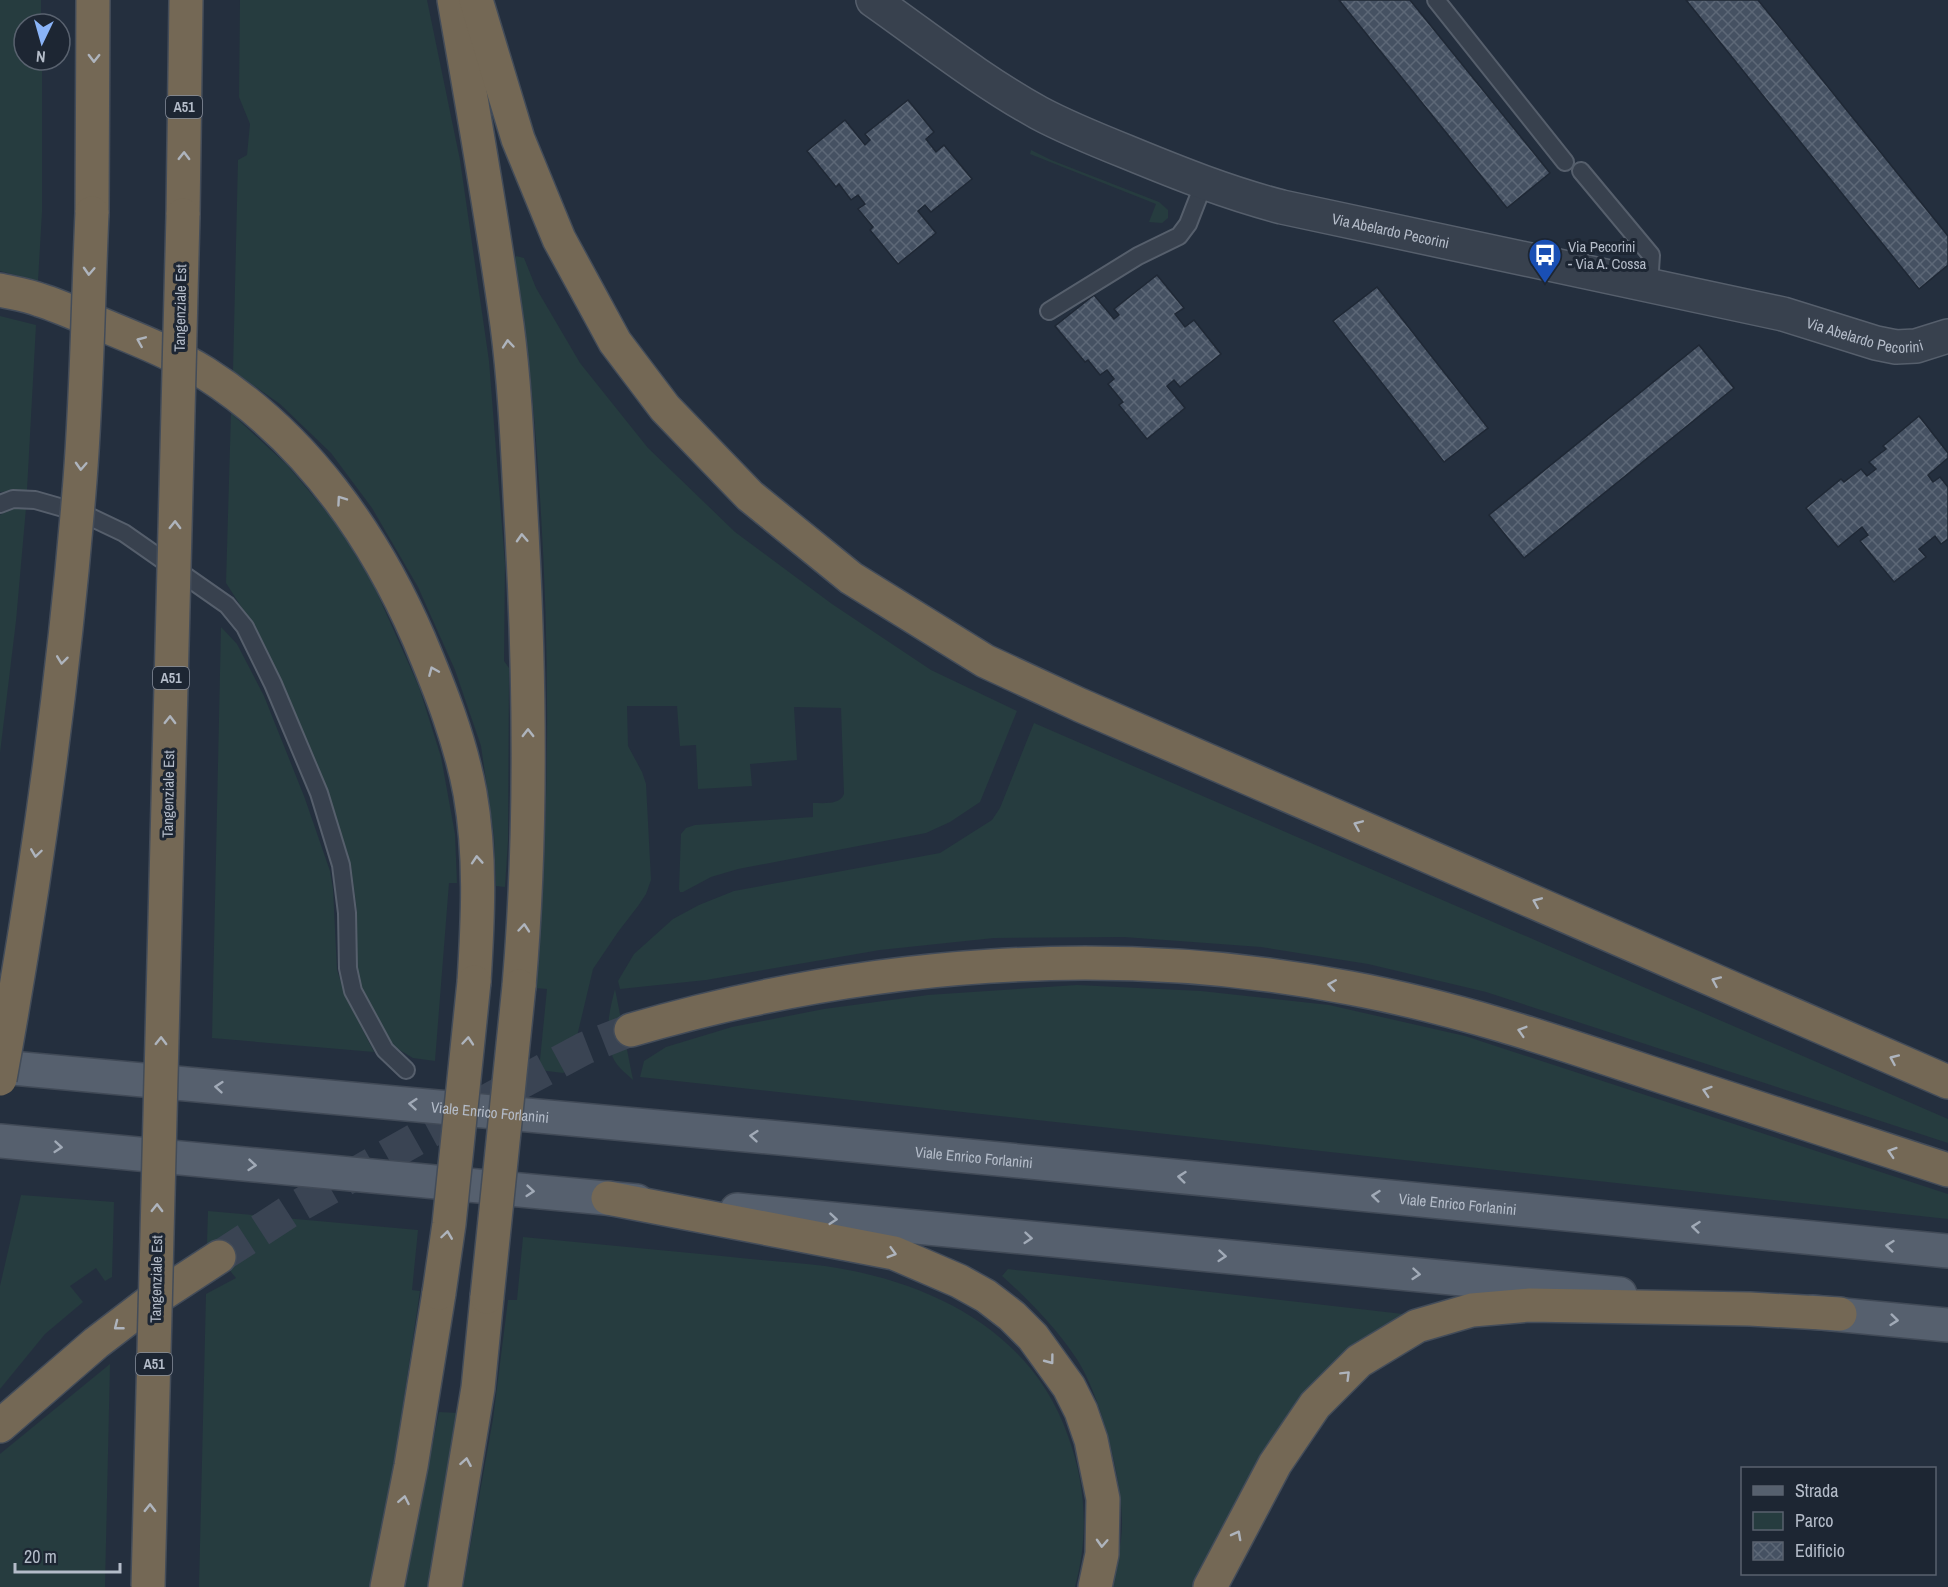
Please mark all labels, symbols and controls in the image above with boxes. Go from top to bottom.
north arrow [12,12,72,72]
text: N [35,46,46,68]
one-way arrow [87,54,100,63]
road number: A51 [166,96,202,118]
one-way arrow [177,152,190,161]
street label: Via Abelardo Pecorini [1330,207,1451,253]
place label: Via Pecorini - Via A. Cossa [1568,236,1647,274]
bus stop icon: Via Pecorini - Via A. Cossa [1527,237,1563,284]
street label: Tangenziale Est [169,263,191,352]
one-way arrow [83,267,96,276]
street label: Via Abelardo Pecorini [1804,311,1926,358]
one-way arrow [137,336,148,348]
one-way arrow [502,339,515,348]
one-way arrow [74,461,87,470]
one-way arrow [337,496,348,507]
one-way arrow [168,521,181,530]
one-way arrow [516,534,529,543]
one-way arrow [57,655,69,665]
road number: A51 [153,667,189,689]
one-way arrow [428,667,440,678]
one-way arrow [163,716,176,725]
one-way arrow [522,728,534,737]
street label: Tangenziale Est [157,749,179,838]
one-way arrow [1353,820,1364,832]
one-way arrow [31,849,43,858]
one-way arrow [471,856,484,865]
one-way arrow [1532,898,1543,910]
one-way arrow [517,923,530,932]
one-way arrow [1711,976,1722,988]
one-way arrow [1328,979,1337,991]
one-way arrow [1517,1026,1528,1038]
one-way arrow [155,1036,168,1045]
one-way arrow [461,1037,474,1046]
one-way arrow [1890,1054,1901,1066]
one-way arrow [214,1081,223,1094]
one-way arrow [1702,1086,1713,1098]
street label: Viale Enrico Forlanini [430,1096,550,1127]
one-way arrow [409,1098,418,1111]
one-way arrow [749,1130,758,1143]
one-way arrow [54,1140,63,1153]
street label: Viale Enrico Forlanini [914,1141,1034,1173]
one-way arrow [1887,1147,1898,1159]
one-way arrow [248,1158,257,1171]
one-way arrow [1178,1171,1187,1184]
one-way arrow [526,1184,535,1197]
street label: Viale Enrico Forlanini [1398,1187,1517,1220]
one-way arrow [1372,1190,1381,1203]
one-way arrow [151,1203,163,1212]
one-way arrow [829,1212,838,1225]
one-way arrow [1691,1221,1700,1234]
one-way arrow [441,1230,453,1240]
one-way arrow [1023,1231,1032,1244]
street label: Tangenziale Est [145,1234,167,1323]
one-way arrow [1885,1240,1894,1252]
one-way arrow [886,1246,897,1258]
one-way arrow [1217,1249,1226,1262]
one-way arrow [1411,1267,1420,1280]
one-way arrow [1890,1313,1899,1326]
one-way arrow [114,1318,125,1329]
road number: A51 [136,1353,172,1375]
one-way arrow [1043,1354,1054,1365]
one-way arrow [1338,1371,1349,1382]
one-way arrow [459,1458,472,1468]
legend [1741,1467,1936,1575]
text: Strada [1795,1478,1839,1503]
one-way arrow [397,1496,410,1506]
one-way arrow [144,1503,157,1512]
text: Parco [1795,1508,1834,1533]
one-way arrow [1230,1530,1242,1541]
scale bar [15,1536,120,1574]
text: Edificio [1795,1538,1845,1563]
one-way arrow [1096,1539,1109,1548]
text: 20 m [24,1544,57,1569]

